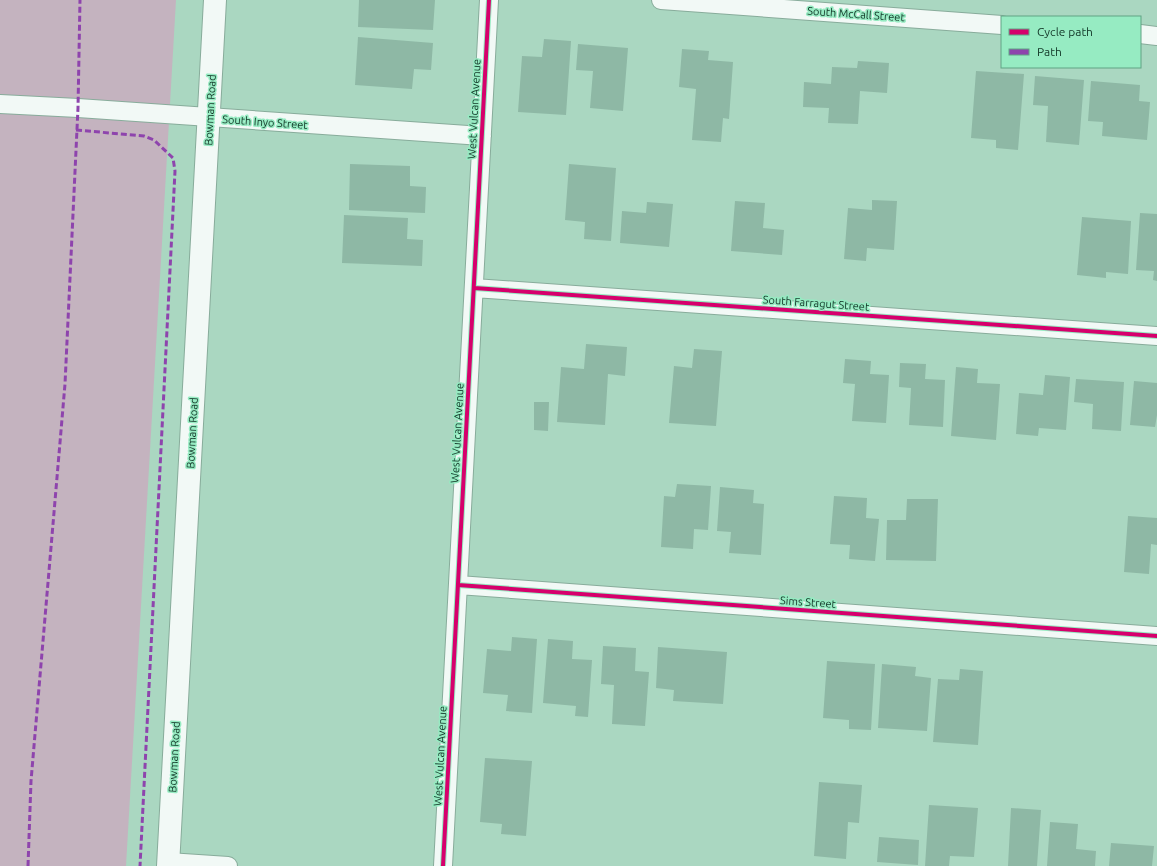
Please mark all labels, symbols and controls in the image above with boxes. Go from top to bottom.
street label: South McCall Street [807,5,906,23]
legend [1001,16,1141,68]
text: Cycle path [1037,25,1093,38]
text: Path [1037,45,1062,58]
street label: West Vulcan Avenue [465,59,483,159]
street label: Bowman Road [202,74,218,146]
street label: South Inyo Street [222,113,309,131]
street label: South Farragut Street [762,293,870,313]
street label: West Vulcan Avenue [448,383,466,483]
street label: Bowman Road [184,397,200,469]
street label: Sims Street [780,594,837,610]
street label: West Vulcan Avenue [431,706,449,806]
street label: Bowman Road [166,721,182,793]

